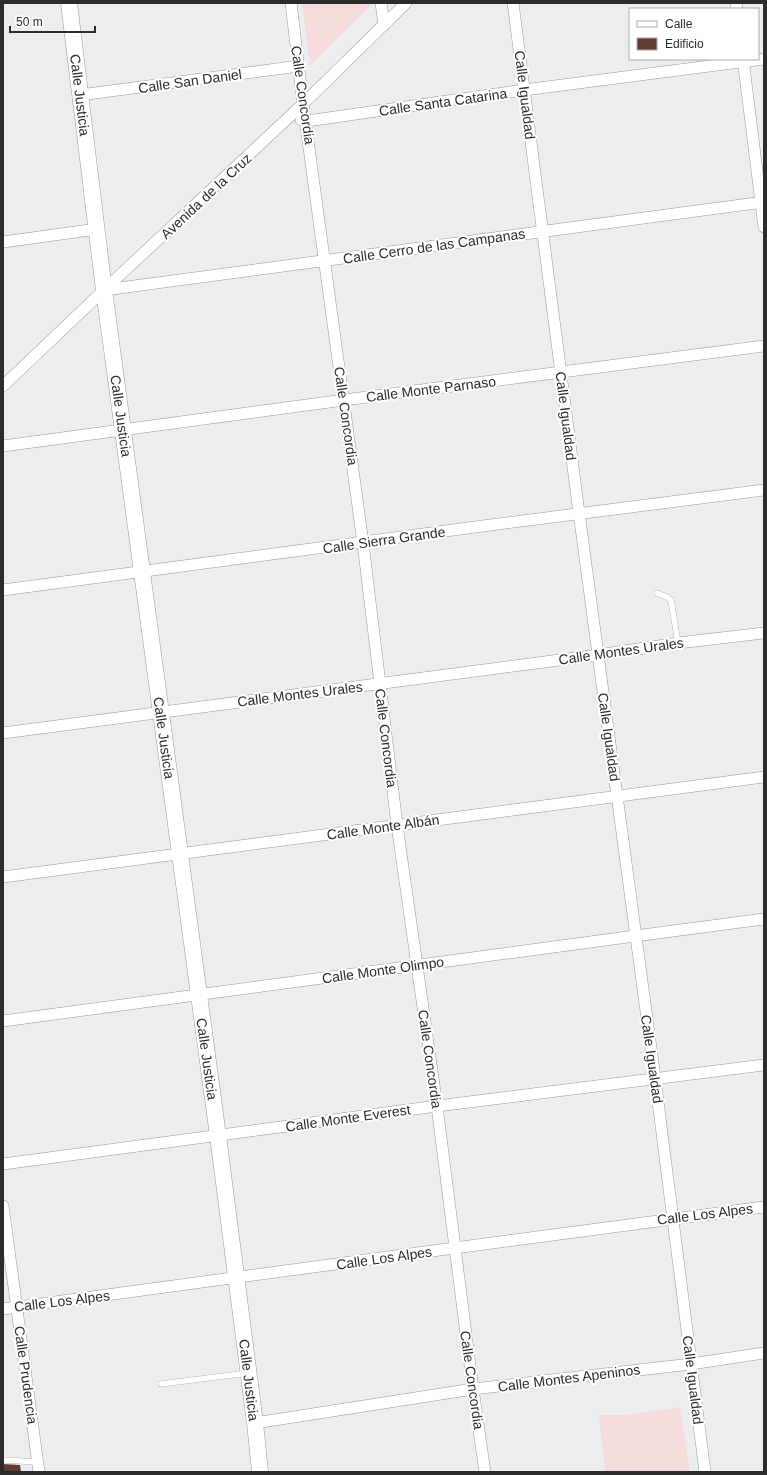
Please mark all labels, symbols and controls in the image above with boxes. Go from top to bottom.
scale bar [10,8,95,34]
legend [629,8,759,60]
text: 50 m [16,15,43,29]
text: Calle [665,17,693,31]
text: Edificio [665,37,704,51]
street label: Calle Concordia [288,45,318,146]
street label: Calle Igualdad [512,50,538,140]
street label: Calle Justicia [67,53,93,137]
street label: Calle San Daniel [137,66,243,96]
street label: Calle Santa Catarina [378,85,508,119]
street label: Avenida de la Cruz [157,150,255,242]
street label: Calle Cerro de las Campanas [342,225,526,267]
street label: Calle Concordia [331,366,361,467]
street label: Calle Igualdad [553,371,579,461]
street label: Calle Monte Parnaso [365,373,497,405]
street label: Calle Justicia [107,374,135,458]
street label: Calle Sierra Grande [322,523,447,557]
street label: Calle Montes Urales [557,634,685,668]
street label: Calle Montes Urales [236,678,364,710]
street label: Calle Concordia [372,688,400,789]
street label: Calle Igualdad [595,692,623,782]
street label: Calle Justicia [150,696,178,780]
street label: Calle Monte Albán [326,811,440,843]
street label: Calle Monte Olimpo [321,953,445,986]
street label: Calle Concordia [415,1009,445,1110]
street label: Calle Igualdad [638,1014,666,1104]
street label: Calle Justicia [193,1017,221,1101]
street label: Calle Monte Everest [284,1101,412,1135]
street label: Calle Los Alpes [656,1200,754,1228]
street label: Calle Los Alpes [335,1243,433,1273]
street label: Calle Los Alpes [13,1287,111,1315]
street label: Calle Prudencia [11,1325,41,1425]
street label: Calle Concordia [457,1330,487,1431]
street label: Calle Igualdad [680,1335,706,1425]
street label: Calle Justicia [236,1338,262,1422]
street label: Calle Montes Apeninos [497,1361,641,1395]

